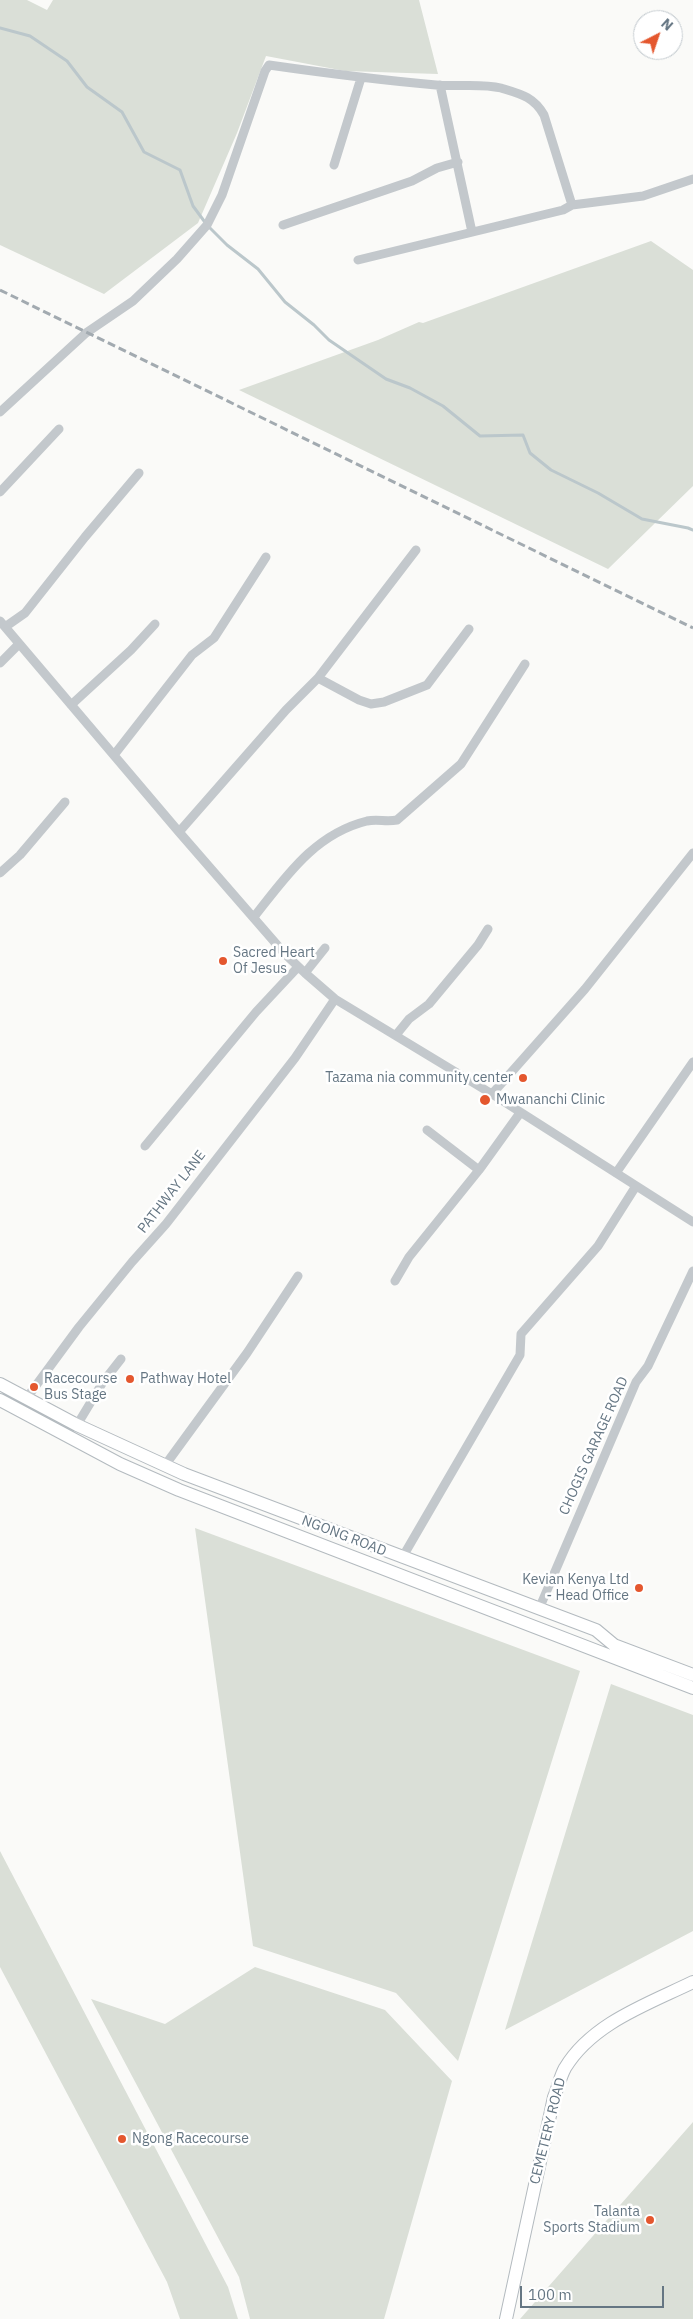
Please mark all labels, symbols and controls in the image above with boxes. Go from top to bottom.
north arrow [633,10,683,60]
text: N [657,14,677,35]
place label: Sacred Heart Of Jesus [233,945,315,978]
marker: Sacred Heart Of Jesus [217,955,229,967]
place label: Tazama nia community center [325,1070,513,1086]
marker: Tazama nia community center [517,1072,529,1084]
place label: Mwananchi Clinic [496,1092,605,1108]
marker: Mwananchi Clinic [478,1093,492,1107]
street label: PATHWAY LANE [134,1147,210,1237]
place label: Racecourse Bus Stage [44,1371,117,1404]
place label: Pathway Hotel [140,1371,231,1387]
marker: Pathway Hotel [124,1373,136,1385]
street label: CHOGIS GARAGE ROAD [556,1374,632,1518]
marker: Racecourse Bus Stage [28,1381,40,1393]
street label: NGONG ROAD [299,1512,389,1560]
place label: Kevian Kenya Ltd - Head Office [522,1572,629,1604]
marker: Kevian Kenya Ltd - Head Office [633,1582,645,1594]
street label: CEMETERY ROAD [527,2076,569,2186]
place label: Ngong Racecourse [132,2131,249,2147]
marker: Ngong Racecourse [116,2133,128,2145]
place label: Talanta Sports Stadium [543,2204,640,2236]
marker: Talanta Sports Stadium [644,2214,656,2226]
scale bar [523,2276,667,2308]
text: 100 m [528,2285,572,2304]

